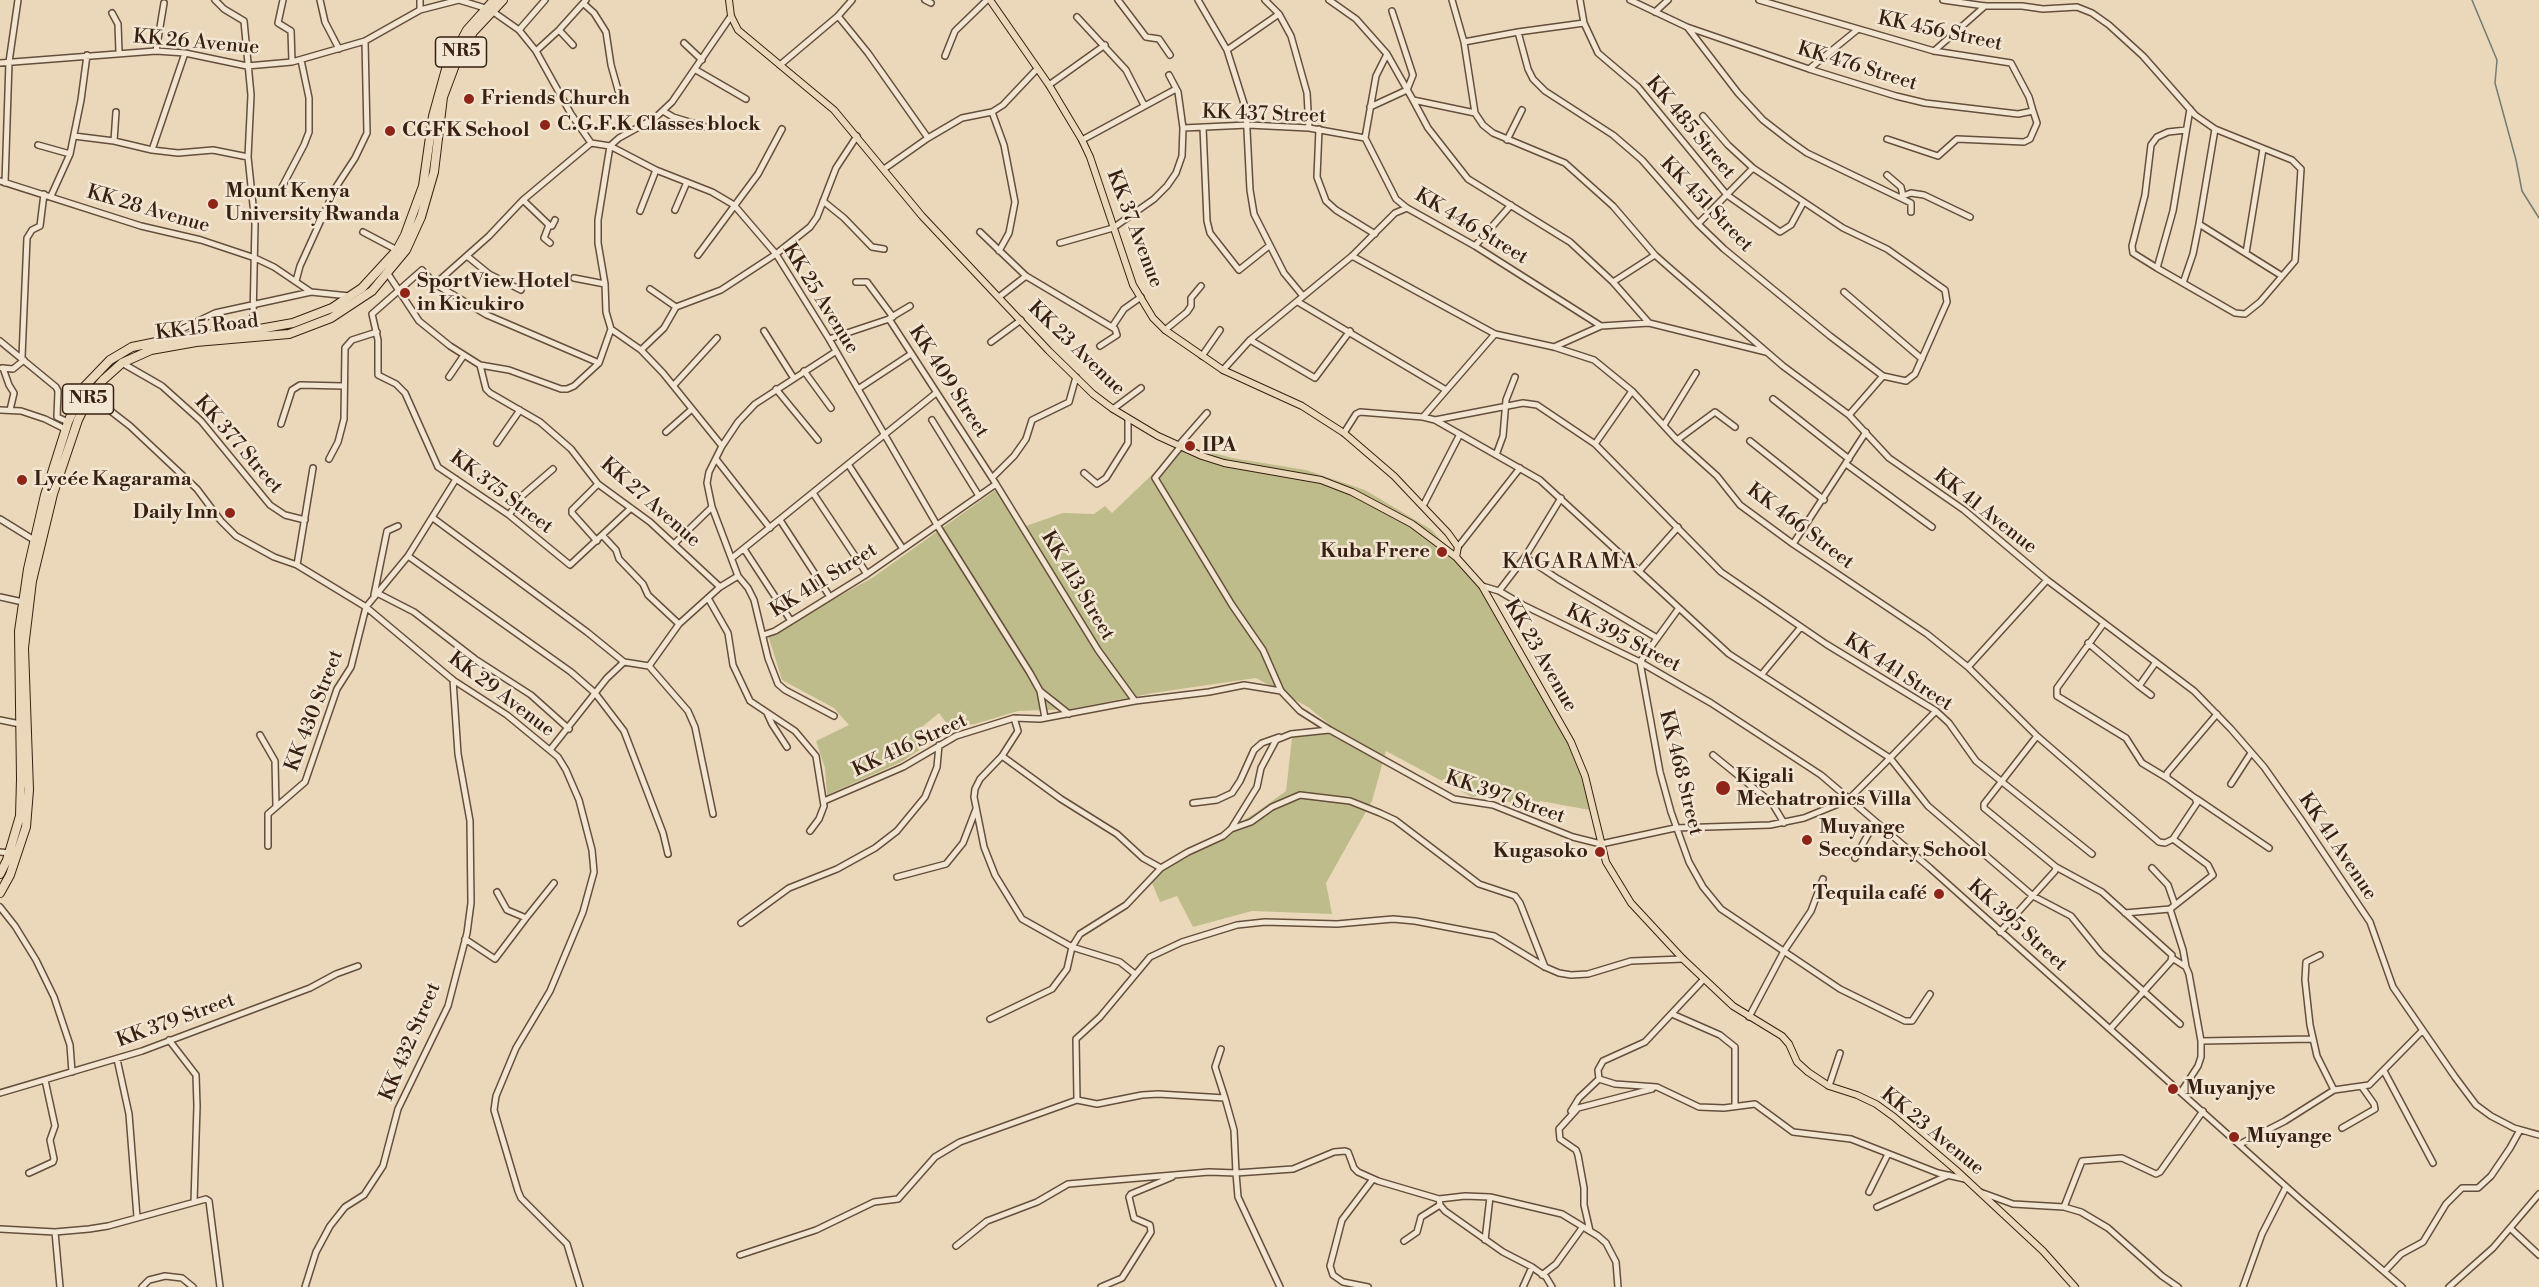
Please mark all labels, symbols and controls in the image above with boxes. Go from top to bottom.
street label: KK 456 Street [1876,7,2004,57]
street label: KK 26 Avenue [132,26,260,60]
road number: NR5 [436,37,486,67]
street label: KK 476 Street [1794,37,1920,97]
street label: KK 485 Street [1640,72,1740,184]
place label: Friends Church [481,87,630,111]
marker: Friends Church [462,92,476,106]
street label: KK 437 Street [1201,101,1327,129]
place label: C.G.F.K Classes block [557,113,761,137]
marker: C.G.F.K Classes block [538,118,552,132]
place label: CGFK School [402,119,530,143]
marker: CGFK School [383,124,397,138]
street label: KK 451 Street [1655,152,1757,258]
street label: KK 37 Avenue [1101,167,1167,291]
place label: Mount Kenya University Rwanda [225,180,400,227]
street label: KK 28 Avenue [84,181,212,239]
street label: KK 446 Street [1410,184,1532,270]
marker: Mount Kenya University Rwanda [206,197,220,211]
street label: KK 25 Avenue [777,239,863,359]
place label: SportView Hotel in Kicukiro [417,270,570,317]
marker: SportView Hotel in Kicukiro [398,286,412,300]
street label: KK 23 Avenue [1022,297,1130,401]
street label: KK 15 Road [154,310,260,346]
street label: KK 409 Street [903,321,993,443]
road number: NR5 [62,384,113,414]
street label: KK 377 Street [189,391,287,499]
place label: IPA [1202,434,1236,458]
marker: IPA [1183,439,1197,453]
street label: KK 375 Street [445,446,557,540]
street label: KK 27 Avenue [595,453,705,553]
street label: KK 41 Avenue [1929,464,2041,560]
place label: Lycée Kagarama [34,468,192,492]
marker: Lycée Kagarama [15,473,29,487]
street label: KK 466 Street [1742,479,1858,575]
place label: Daily Inn [133,501,218,525]
marker: Daily Inn [223,506,237,520]
street label: KK 413 Street [1035,527,1119,645]
street label: KK 411 Street [766,539,882,623]
place label: Kuba Frere [1320,540,1430,564]
marker: Kuba Frere [1435,545,1449,559]
district label: KAGARAMA [1502,550,1638,576]
street label: KK 23 Avenue [1498,596,1582,716]
street label: KK 395 Street [1561,600,1685,678]
street label: KK 441 Street [1839,629,1957,717]
street label: KK 430 Street [281,647,349,775]
street label: KK 29 Avenue [443,647,559,743]
street label: KK 468 Street [1653,708,1707,838]
street label: KK 416 Street [849,709,971,783]
place label: Kigali Mechatronics Villa [1736,765,1911,812]
street label: KK 397 Street [1442,766,1568,830]
marker: Kigali Mechatronics Villa [1714,779,1732,797]
street label: KK 41 Avenue [2292,789,2382,905]
place label: Muyange Secondary School [1819,816,1987,863]
marker: Muyange Secondary School [1800,833,1814,847]
place label: Kugasoko [1493,840,1588,864]
marker: Kugasoko [1593,845,1607,859]
street label: KK 395 Street [1962,875,2072,977]
place label: Tequila café [1813,882,1927,906]
marker: Tequila café [1932,887,1946,901]
street label: KK 432 Street [375,979,447,1105]
street label: KK 379 Street [114,988,238,1054]
place label: Muyanjye [2185,1077,2276,1101]
marker: Muyanjye [2166,1082,2180,1096]
street label: KK 23 Avenue [1876,1083,1988,1181]
place label: Muyange [2246,1125,2332,1149]
marker: Muyange [2227,1130,2241,1144]

